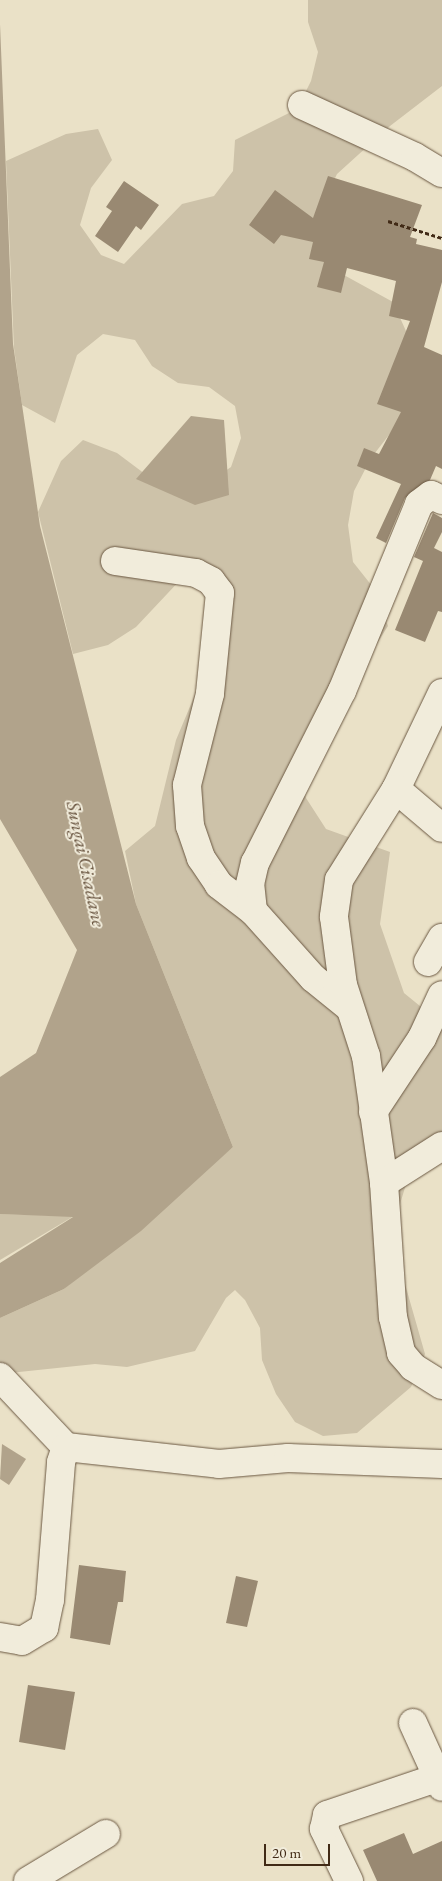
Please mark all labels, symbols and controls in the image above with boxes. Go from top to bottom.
water label: Sungai Cisadane [61,799,111,929]
scale bar [267,1834,333,1866]
text: 20 m [272,1843,301,1862]

